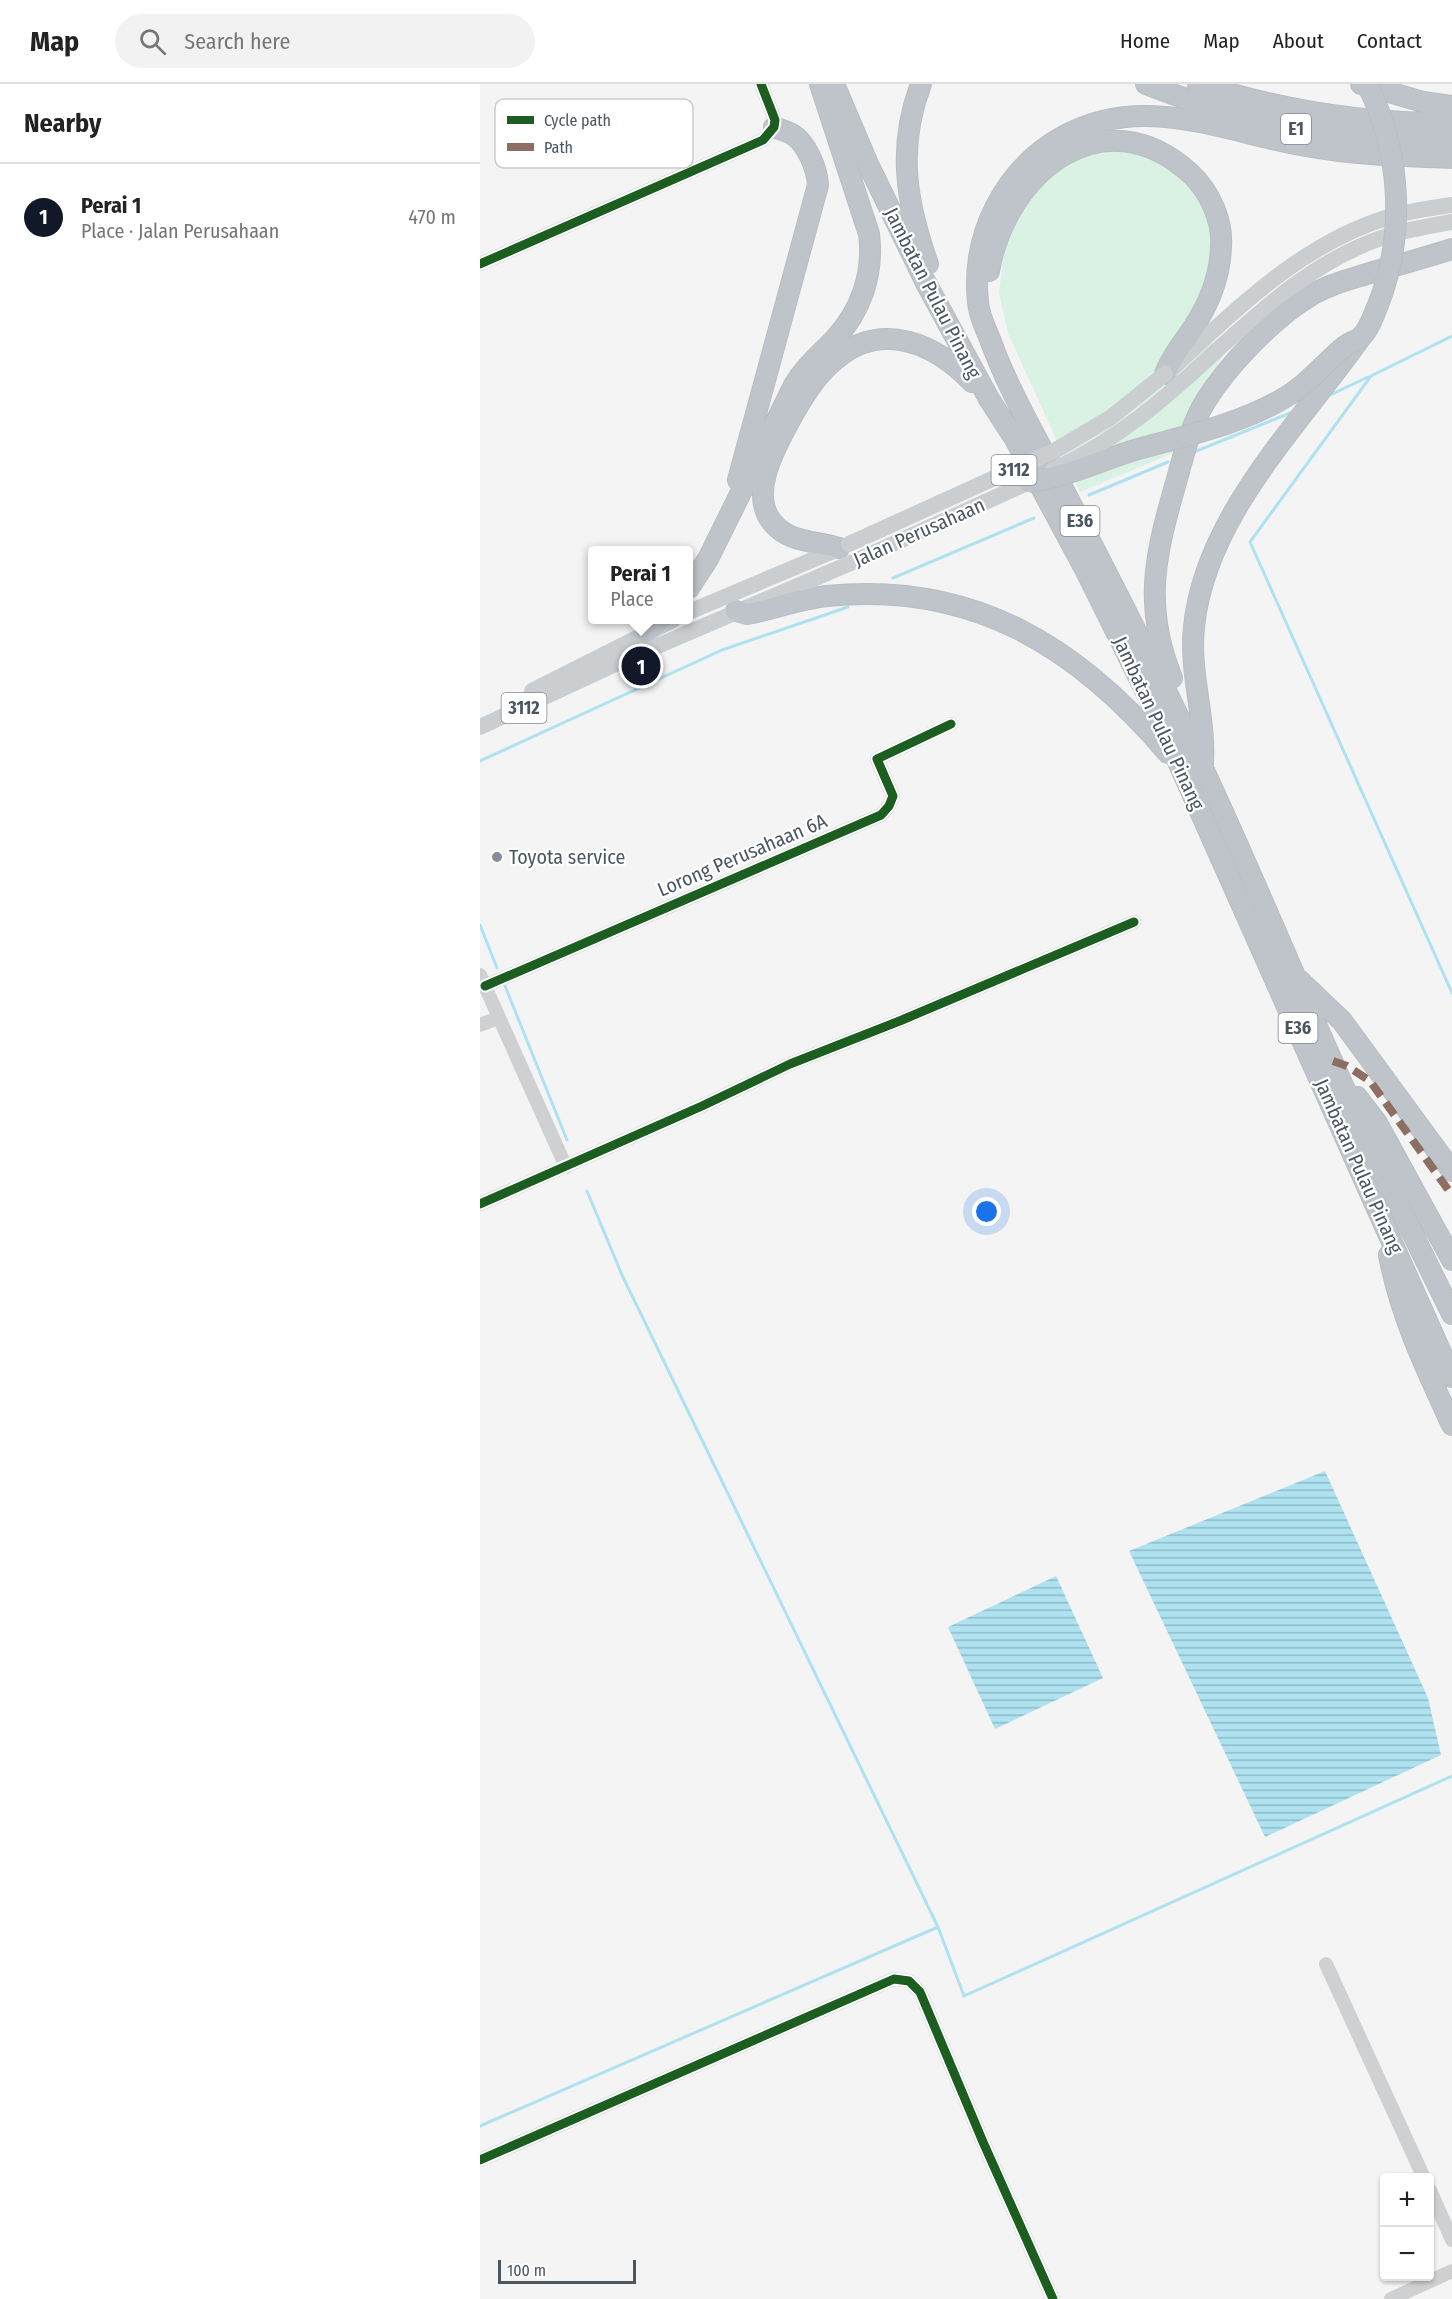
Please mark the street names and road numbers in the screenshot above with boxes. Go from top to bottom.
road number: E1 [1281,114,1311,144]
street label: Jambatan Pulau Pinang [879,203,987,383]
road number: 3112 [992,455,1036,485]
street label: Jalan Perusahaan [850,492,988,572]
road number: E36 [1060,506,1100,536]
street label: Jambatan Pulau Pinang [1108,632,1210,814]
road number: 3112 [502,693,546,723]
street label: Lorong Perusahaan 6A [654,808,831,902]
road number: E36 [1278,1013,1318,1043]
street label: Jambatan Pulau Pinang [1310,1075,1409,1258]

